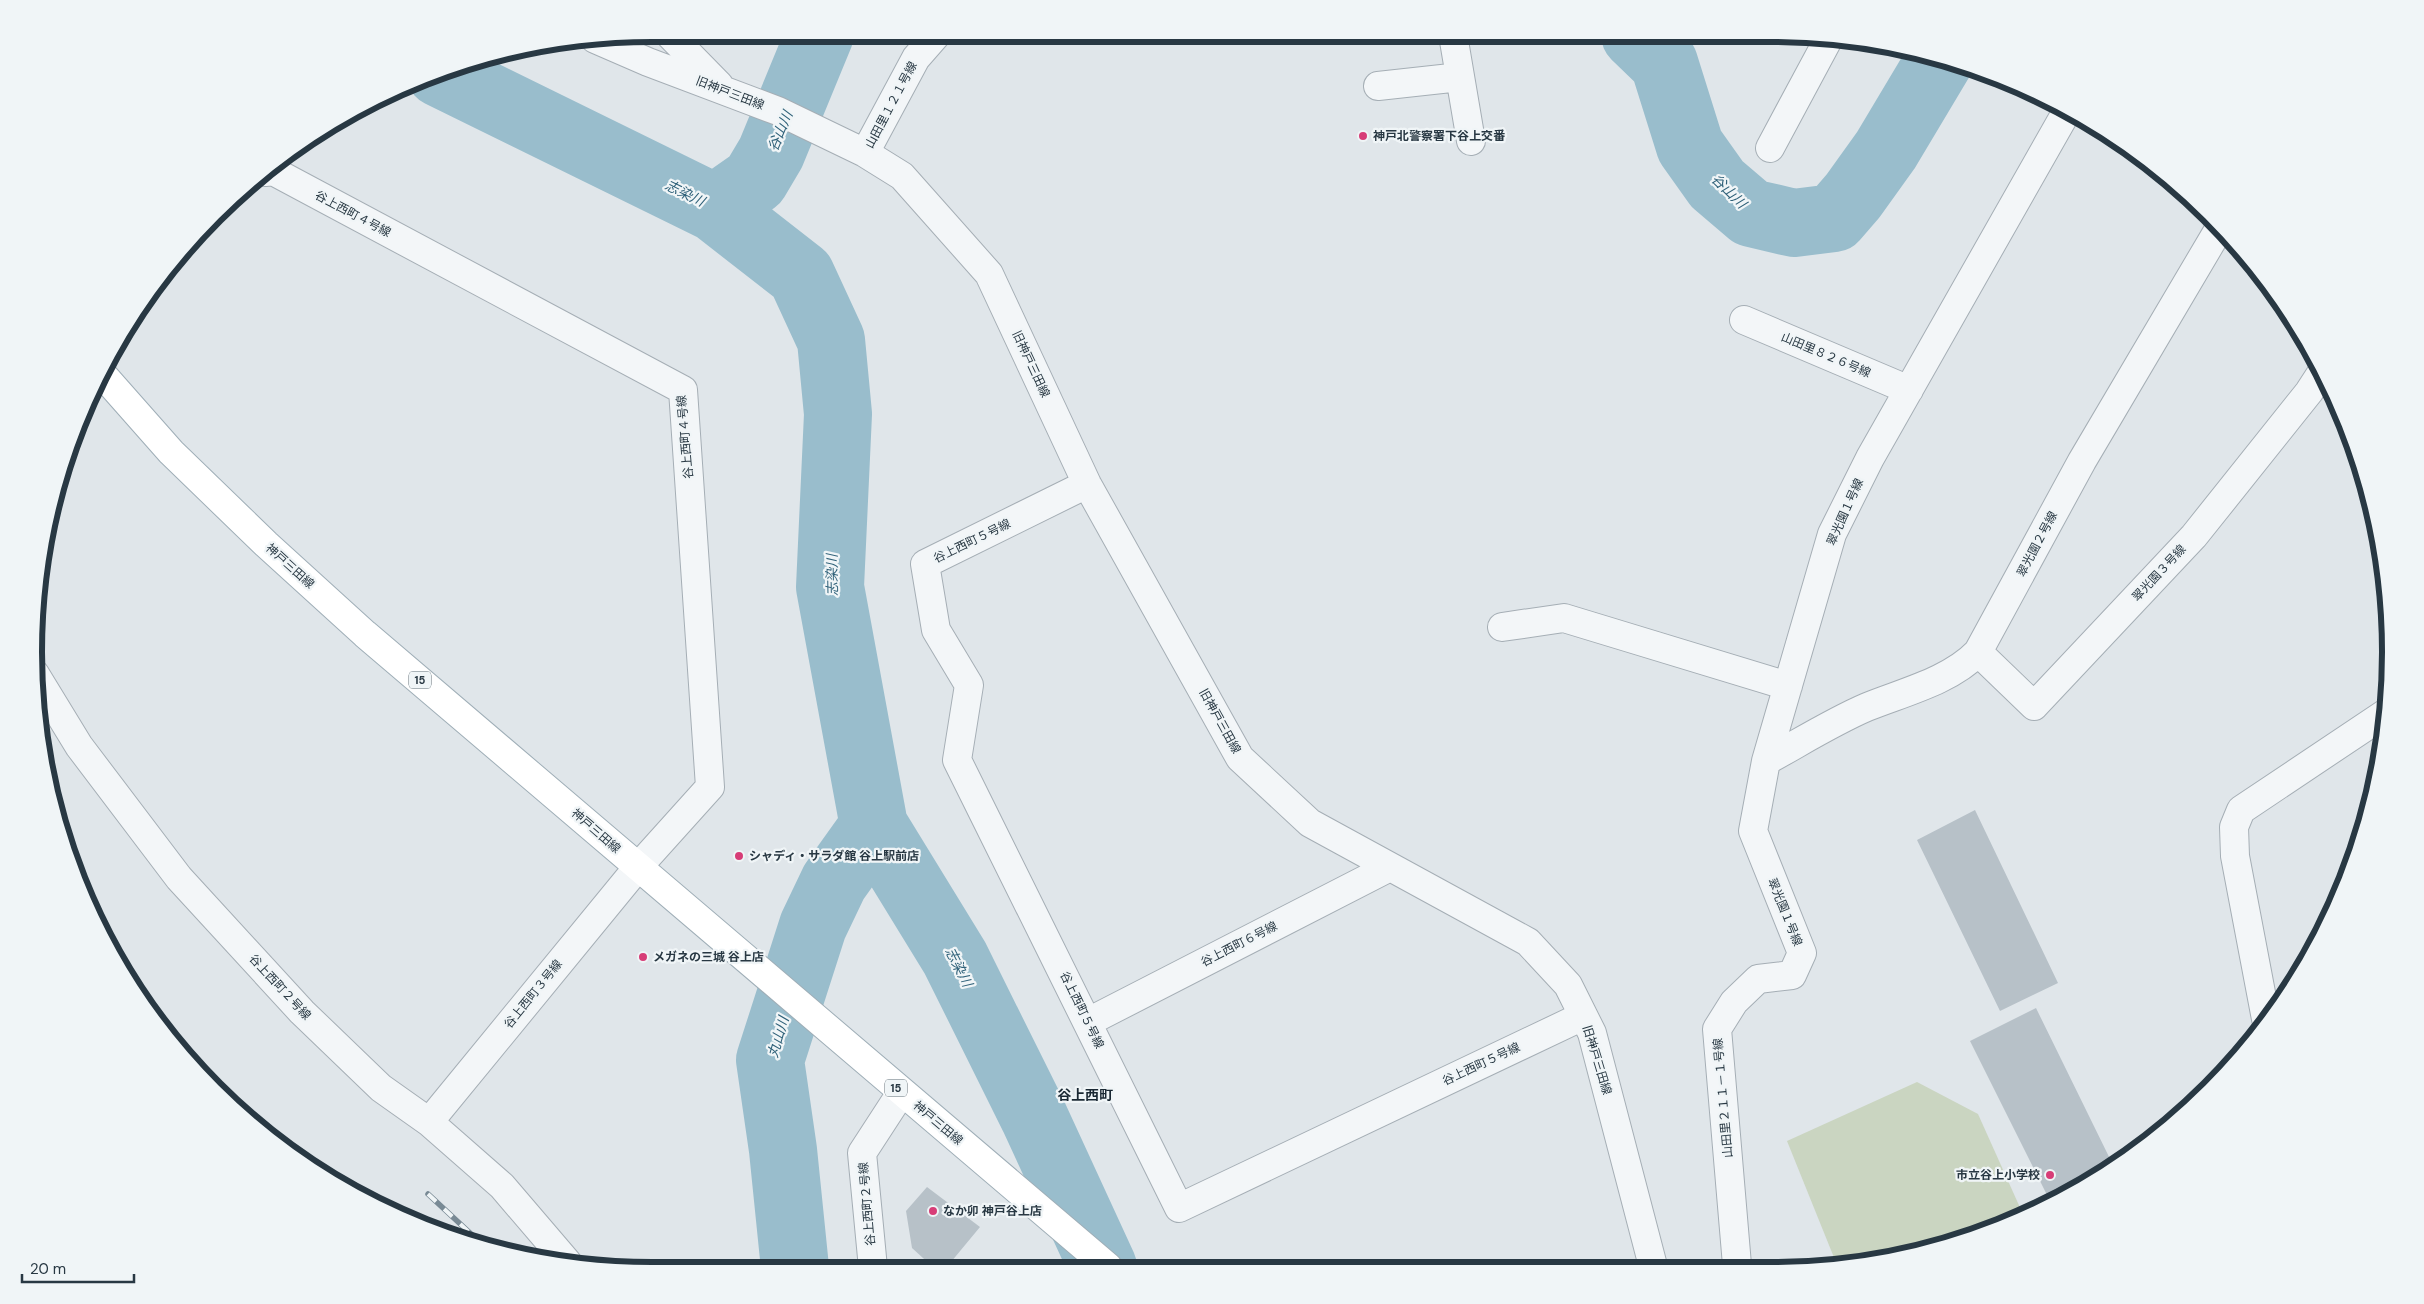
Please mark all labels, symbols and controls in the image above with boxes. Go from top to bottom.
street label: 山田里１２１号線 [861,59,921,151]
street label: 旧神戸三田線 [694,73,766,113]
water label: 谷山川 [764,106,797,154]
place label: 神戸北警察署下谷上交番 [1373,128,1506,144]
marker: 神戸北警察署下谷上交番 [1357,130,1369,142]
water label: 谷山川 [1708,170,1752,213]
water label: 志染川 [662,176,710,211]
street label: 谷上西町４号線 [312,187,394,241]
street label: 旧神戸三田線 [1009,328,1053,400]
street label: 山田里８２６号線 [1779,329,1873,381]
street label: 谷上西町４号線 [673,394,697,480]
street label: 翠光園１号線 [1823,476,1867,548]
street label: 翠光園２号線 [2013,508,2061,580]
street label: 谷上西町５号線 [931,515,1013,567]
street label: 神戸三田線 [262,540,318,592]
street label: 翠光園３号線 [2129,541,2189,605]
water label: 志染川 [823,552,841,596]
road number: 15 [409,672,431,688]
street label: 旧神戸三田線 [1196,686,1244,756]
street label: 神戸三田線 [568,805,624,857]
place label: シャディ・サラダ館 谷上駅前店 [749,848,919,864]
marker: シャディ・サラダ館 谷上駅前店 [733,850,745,862]
street label: 翠光園１号線 [1764,876,1806,948]
street label: 谷上西町６号線 [1198,918,1280,970]
water label: 志染川 [941,944,977,992]
place label: メガネの三城 谷上店 [653,949,764,965]
street label: 谷上西町２号線 [245,951,315,1023]
marker: メガネの三城 谷上店 [637,951,649,963]
street label: 谷上西町３号線 [500,956,566,1032]
street label: 谷上西町５号線 [1056,969,1108,1051]
water label: 丸山川 [764,1012,793,1060]
street label: 旧神戸三田線 [1579,1023,1615,1097]
street label: 山田里２１１－１号線 [1710,1038,1736,1158]
street label: 谷上西町５号線 [1440,1039,1522,1089]
road number: 15 [885,1080,907,1096]
district label: 谷上西町 [1057,1086,1113,1104]
street label: 神戸三田線 [910,1098,966,1148]
street label: 谷上西町２号線 [855,1161,879,1247]
place label: 市立谷上小学校 [1956,1167,2040,1183]
marker: 市立谷上小学校 [2044,1169,2056,1181]
place label: なか卯 神戸谷上店 [943,1203,1042,1219]
marker: なか卯 神戸谷上店 [927,1205,939,1217]
scale bar [22,1252,135,1284]
text: 20 m [30,1259,66,1279]

